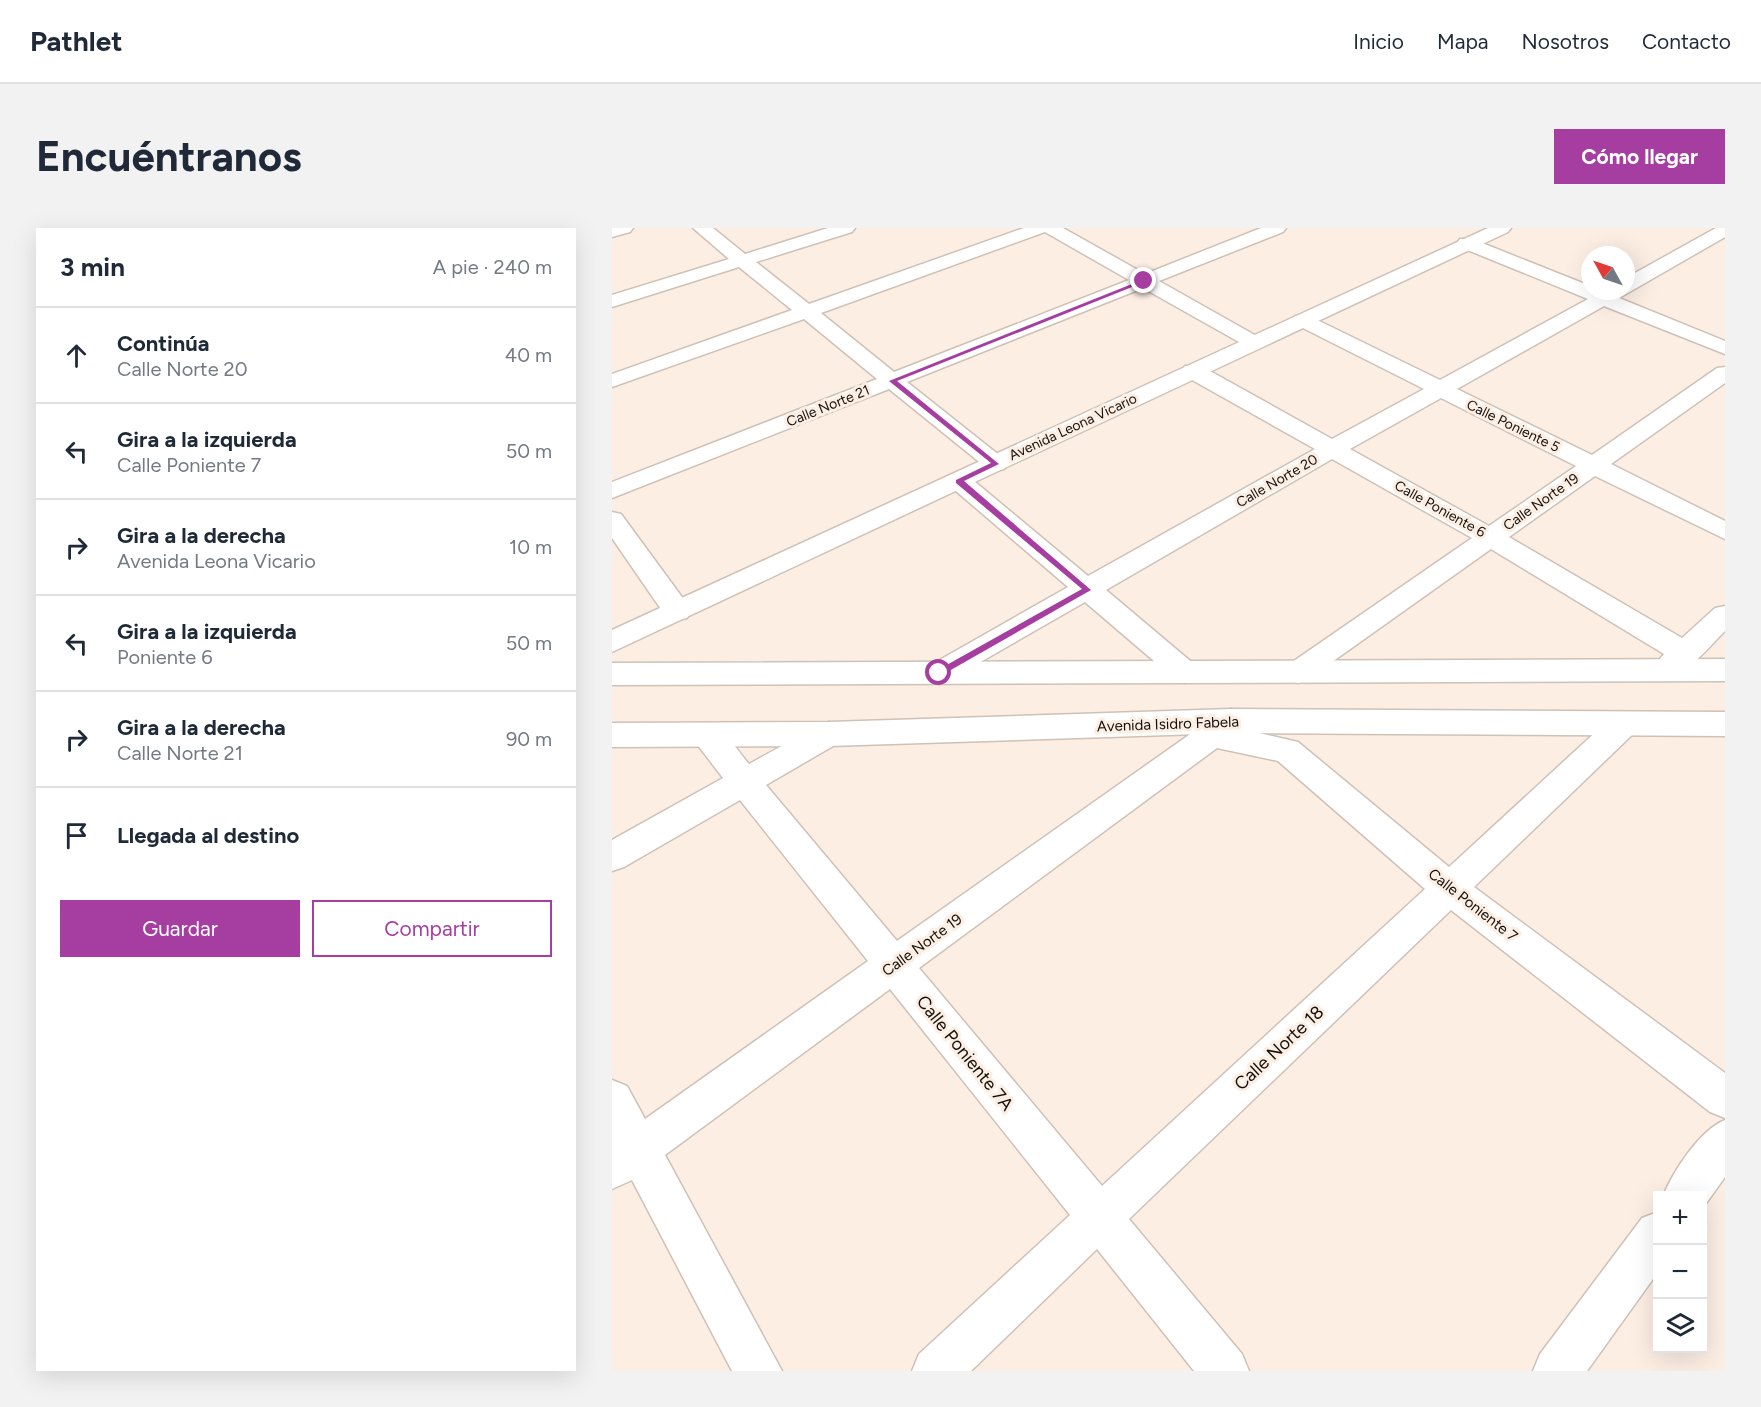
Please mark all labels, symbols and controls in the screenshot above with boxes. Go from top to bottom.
text: Pathlet [30,24,122,58]
text: Inicio [1353,29,1404,54]
text: Mapa [1437,29,1489,54]
text: Nosotros [1522,29,1609,54]
text: Contacto [1642,29,1731,54]
button: Cómo llegar [1554,129,1725,184]
text: Encuéntranos [36,131,302,182]
north arrow [1581,246,1635,300]
text: 3 min [60,251,125,283]
text: A pie · 240 m [433,255,552,279]
route end [1130,267,1156,293]
text: Continúa [117,330,210,357]
icon: ahead [60,339,93,372]
text: 40 m [505,343,552,367]
text: Calle Norte 20 [117,357,248,381]
street label: Calle Norte 21 [784,382,872,430]
street label: Avenida Leona Vicario [1006,390,1140,464]
street label: Calle Poniente 5 [1464,396,1562,456]
text: Gira a la izquierda [117,426,297,453]
icon: left [60,435,93,468]
text: 50 m [506,439,552,463]
street label: Calle Norte 20 [1233,451,1321,511]
text: Calle Poniente 7 [117,453,261,477]
street label: Calle Norte 19 [1500,470,1582,534]
street label: Calle Poniente 6 [1392,477,1489,541]
text: Gira a la derecha [117,522,286,549]
icon: right [60,531,93,564]
text: 10 m [509,535,552,559]
text: Avenida Leona Vicario [117,549,316,573]
text: Gira a la izquierda [117,618,297,645]
icon: left [60,627,93,660]
text: 50 m [506,631,552,655]
text: Poniente 6 [117,645,213,669]
route start [925,659,951,685]
street label: Avenida Isidro Fabela [1097,713,1239,735]
text: Gira a la derecha [117,714,286,741]
icon: right [60,723,93,756]
text: 90 m [506,727,552,751]
text: Calle Norte 21 [117,741,243,765]
icon: arrive [60,819,93,852]
text: Llegada al destino [117,822,299,849]
street label: Calle Poniente 7 [1425,865,1521,945]
button: Guardar [60,900,300,957]
button: Compartir [312,900,552,957]
street label: Calle Norte 19 [878,910,966,980]
street label: Calle Poniente 7A [912,991,1018,1115]
street label: Calle Norte 18 [1230,1001,1328,1095]
map controls [1653,1191,1707,1353]
button: + [1653,1191,1707,1245]
button: − [1653,1245,1707,1299]
button: layers [1653,1299,1707,1353]

